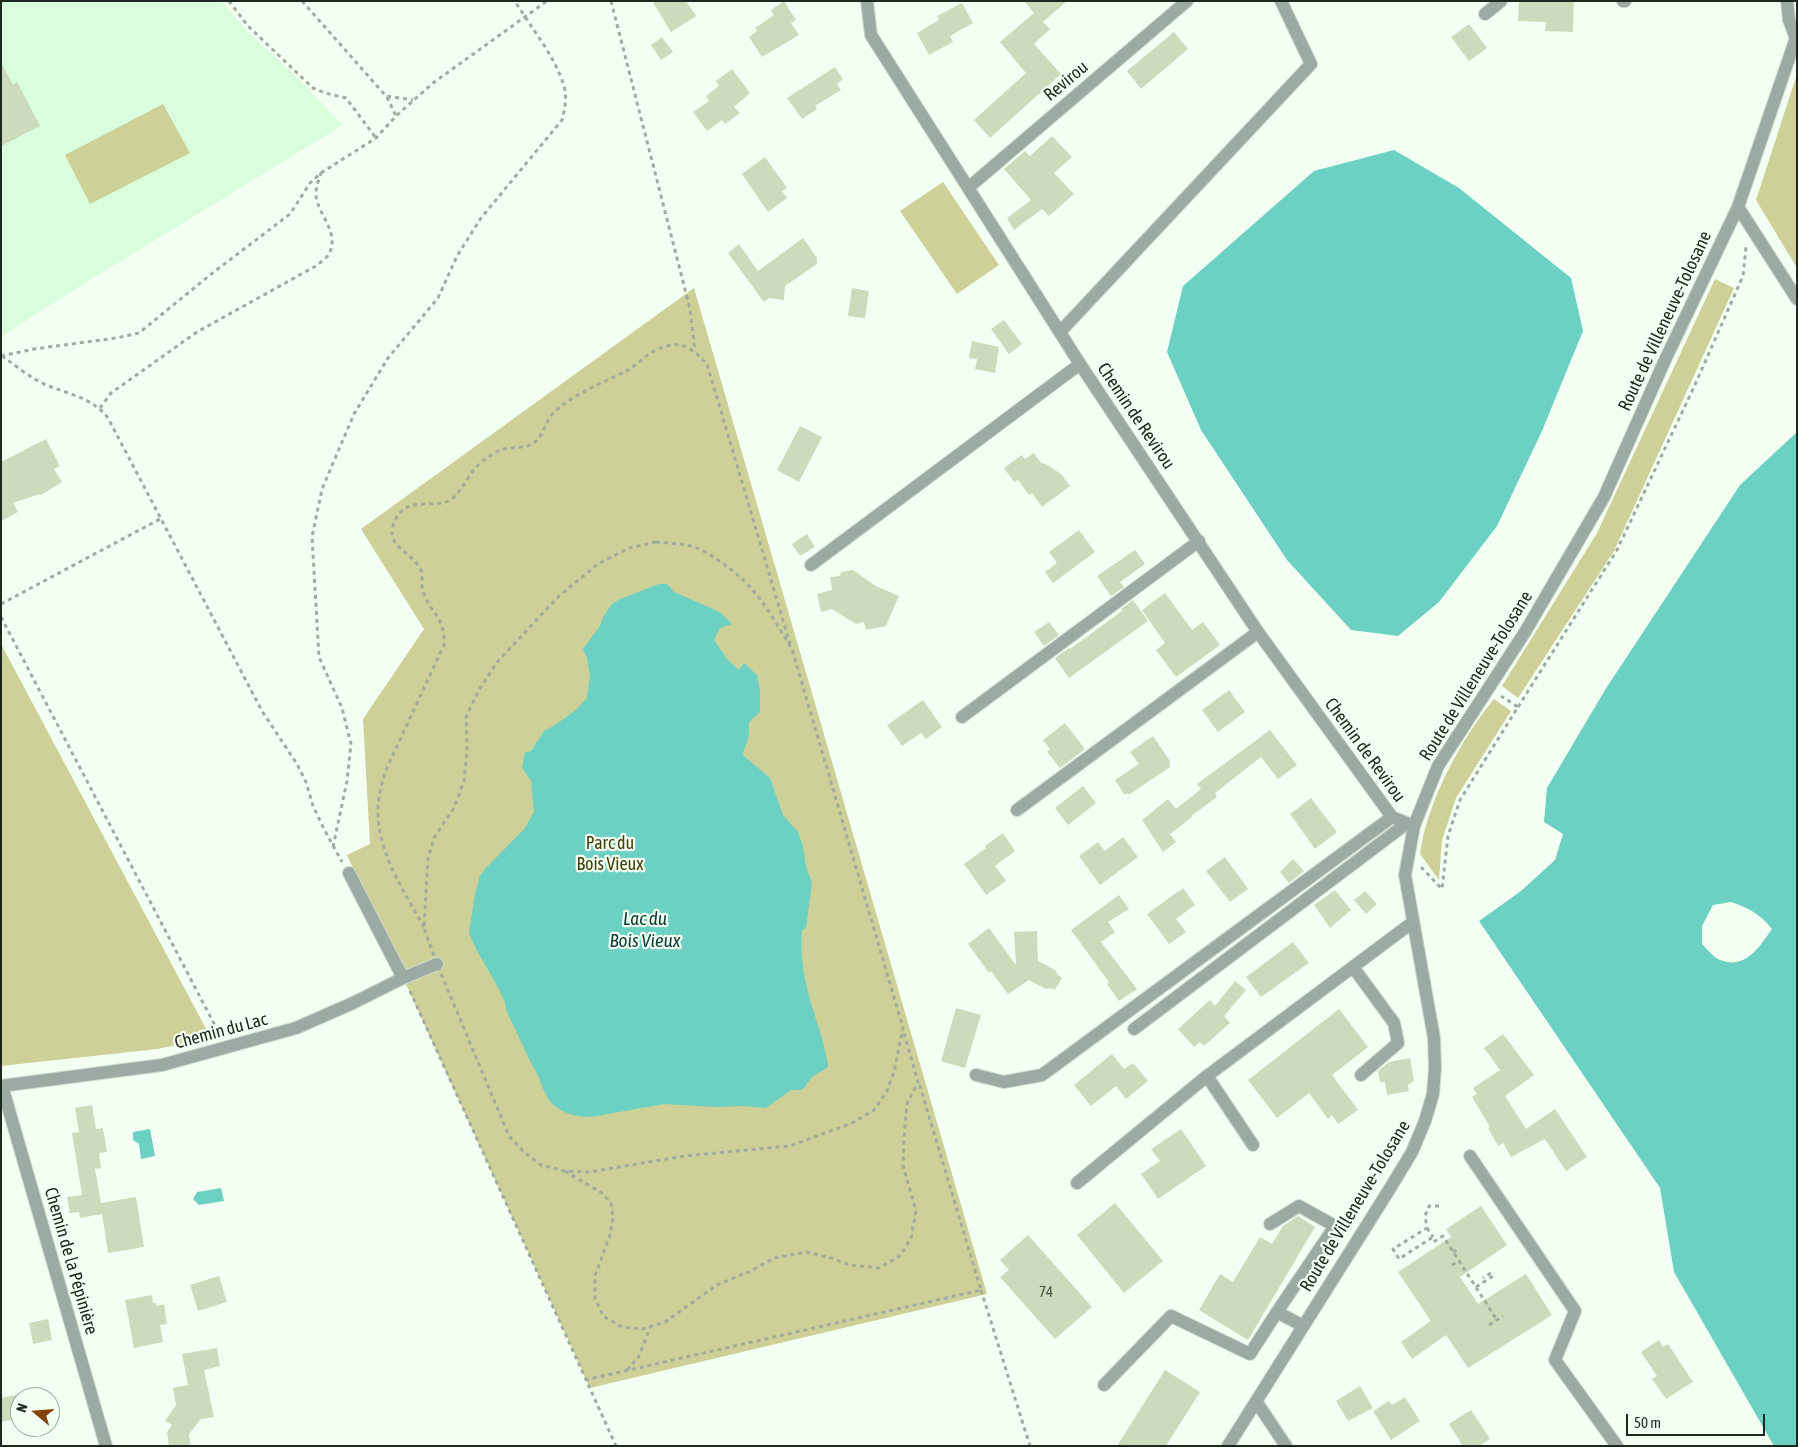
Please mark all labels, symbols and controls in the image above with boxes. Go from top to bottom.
street label: Revirou [1040,56,1092,106]
street label: Route de Villeneuve-Tolosane [1614,228,1716,414]
street label: Chemin de Revirou [1093,359,1179,473]
street label: Route de Villeneuve-Tolosane [1415,587,1537,765]
street label: Chemin de Revirou [1320,694,1410,806]
park label: Parc du Bois Vieux [576,832,644,874]
water label: Lac du Bois Vieux [610,908,680,952]
street label: Chemin du Lac [172,1008,270,1054]
street label: Route de Villeneuve-Tolosane [1295,1116,1415,1296]
street label: Chemin de la Pépinière [40,1185,102,1337]
house number: 74 [1039,1283,1053,1301]
north arrow [10,1387,60,1437]
text: N [13,1401,31,1414]
scale bar [1628,1404,1767,1436]
text: 50 m [1634,1414,1661,1431]

